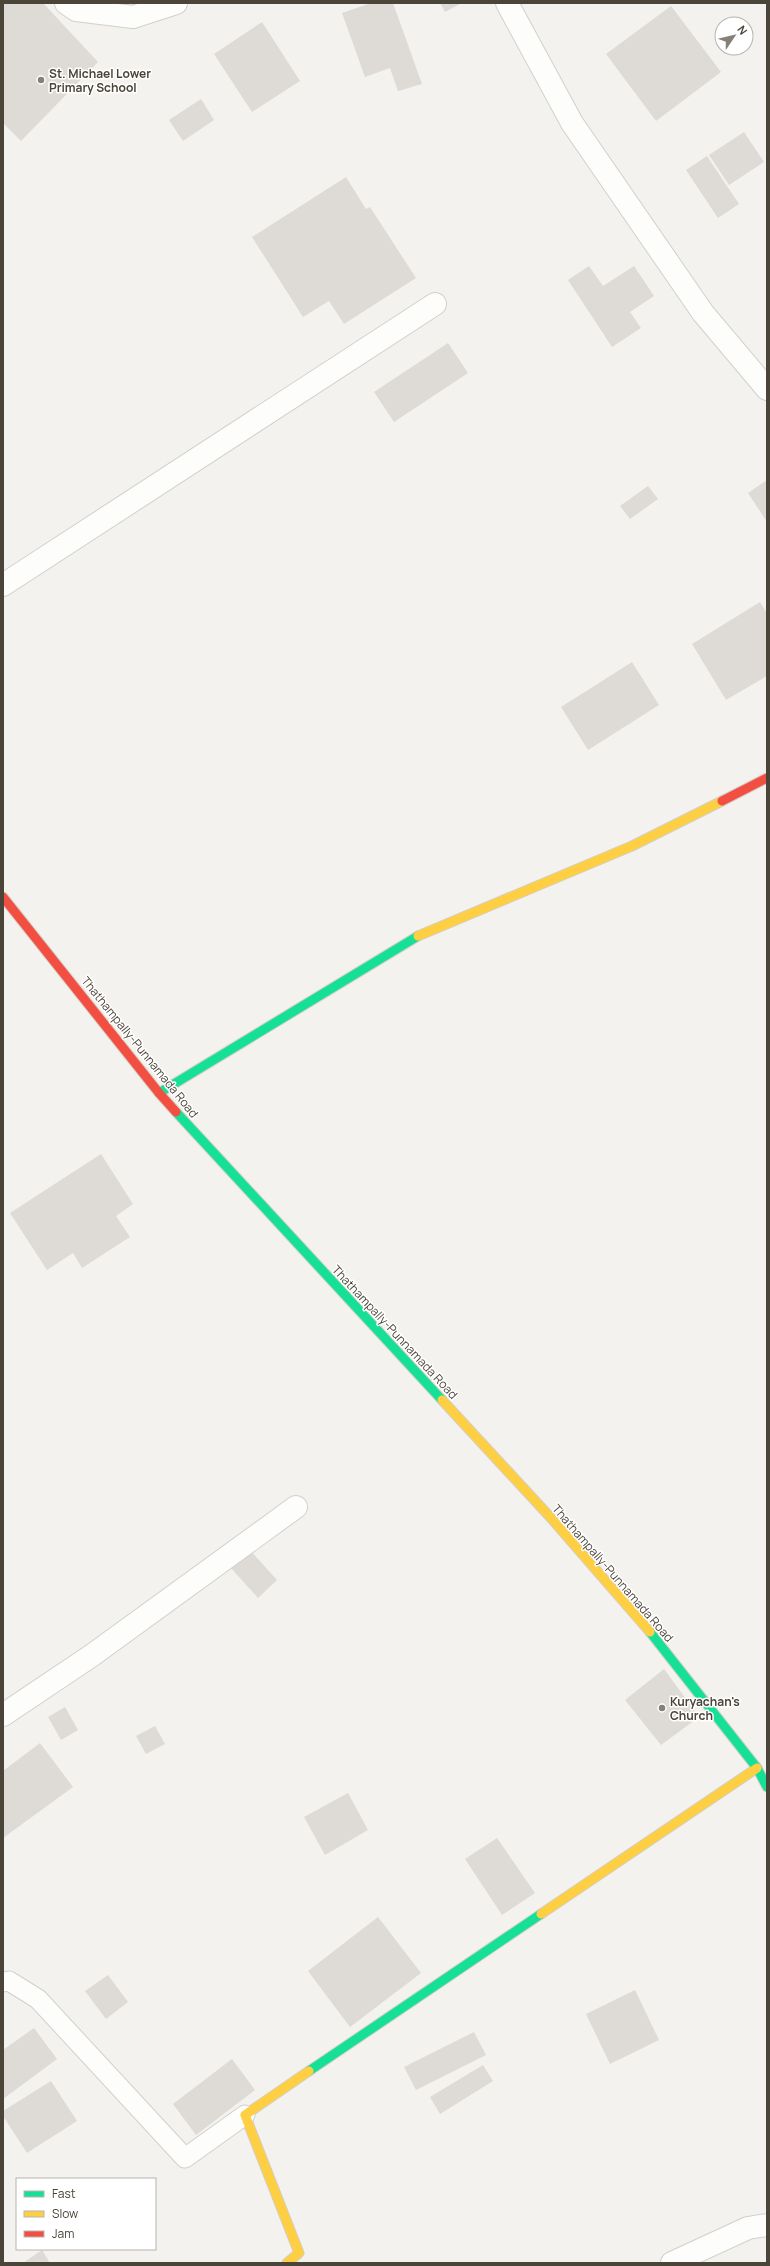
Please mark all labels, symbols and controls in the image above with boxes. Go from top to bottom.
north arrow [714,16,754,56]
text: N [734,22,751,38]
place label: St. Michael Lower Primary School [49,65,151,96]
marker: St. Michael Lower Primary School [36,75,46,85]
street label: Thathampally-Punnamada Road [78,973,202,1121]
street label: Thathampally-Punnamada Road [328,1261,462,1403]
street label: Thathampally-Punnamada Road [548,1501,678,1645]
place label: Kuryachan's Church [670,1693,740,1724]
marker: Kuryachan's Church [657,1703,667,1713]
legend [16,2178,156,2250]
text: Fast [52,2185,76,2202]
text: Slow [52,2205,78,2222]
text: Jam [52,2225,74,2242]

